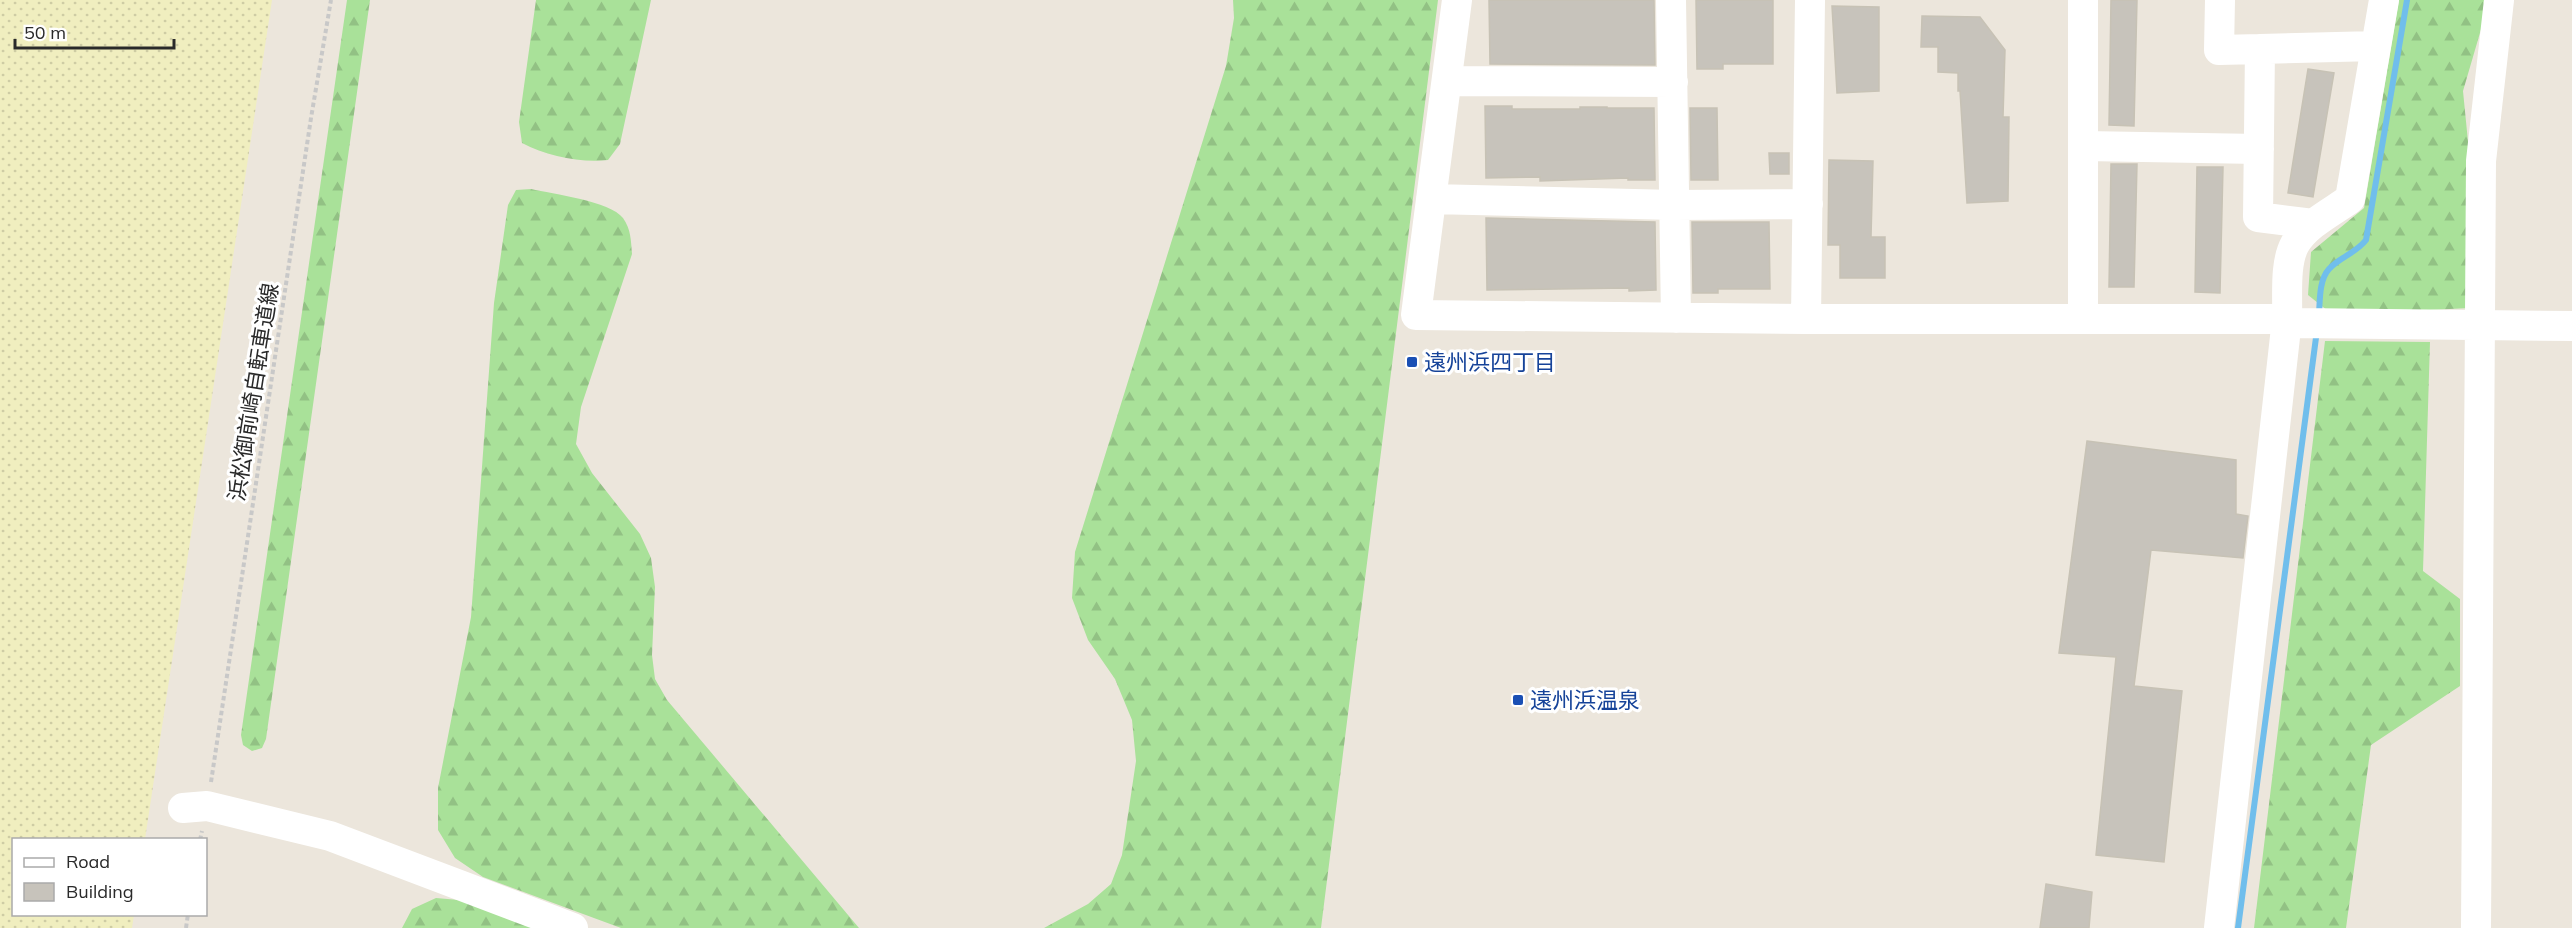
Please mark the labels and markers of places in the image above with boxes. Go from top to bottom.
place label: 遠州浜四丁目 [1424,348,1556,376]
marker: 遠州浜四丁目 [1405,355,1419,369]
place label: 遠州浜温泉 [1530,686,1640,714]
marker: 遠州浜温泉 [1511,693,1525,707]

